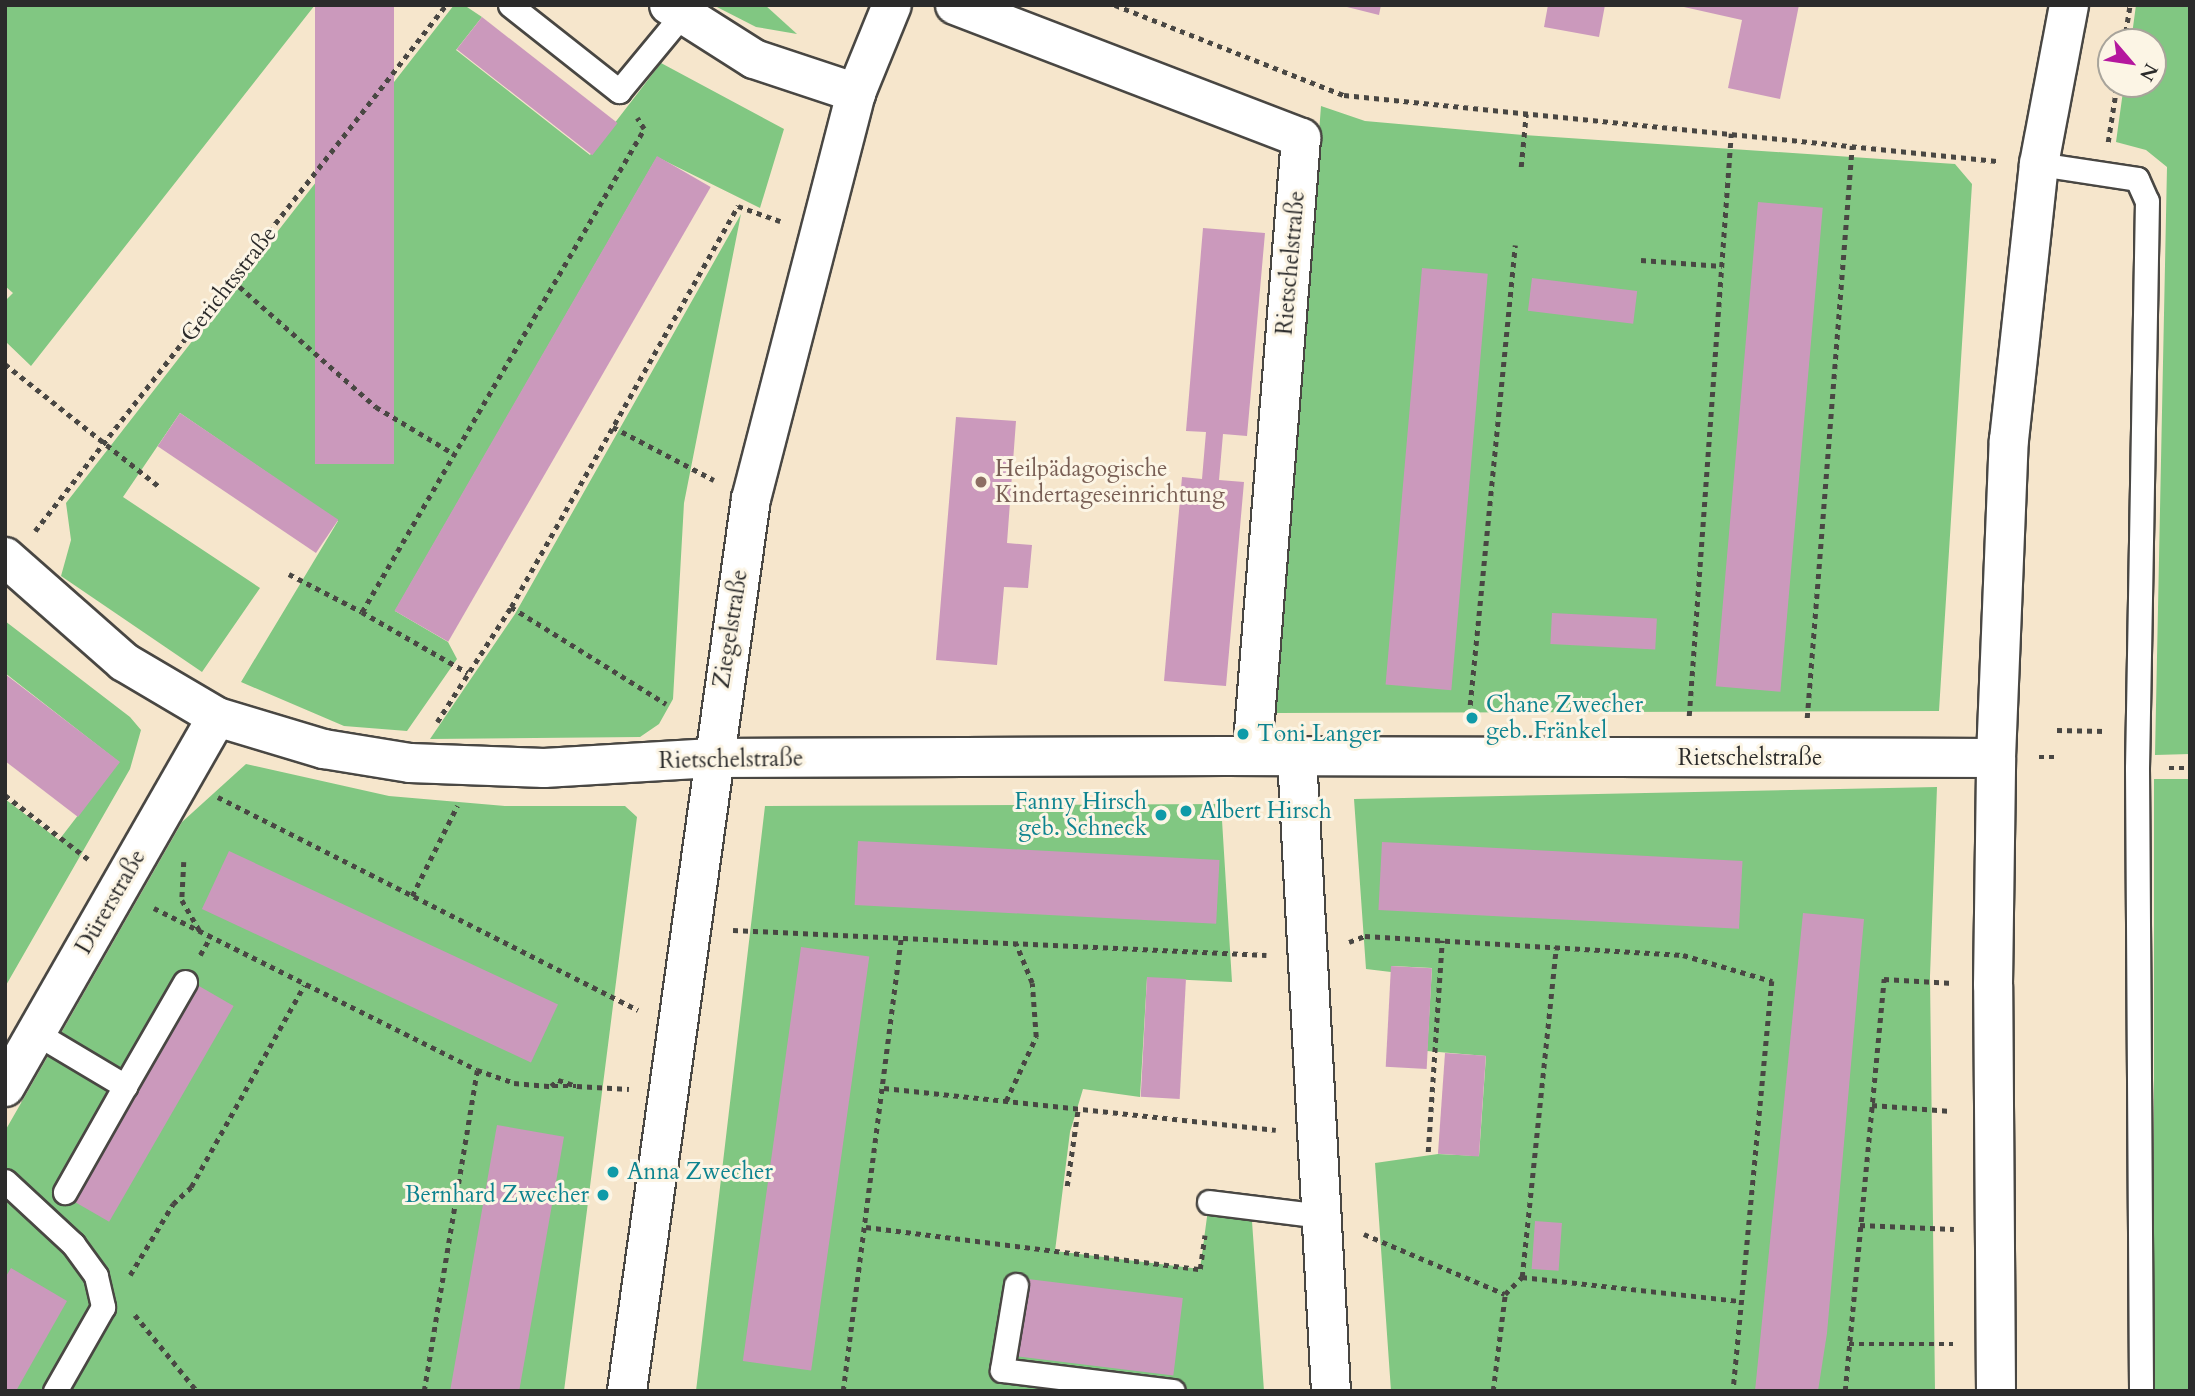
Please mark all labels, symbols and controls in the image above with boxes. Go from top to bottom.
north arrow [2097,28,2167,98]
text: N [2133,59,2164,86]
street label: Rietschelstraße [1271,190,1311,336]
street label: Gerichtsstraße [175,221,283,347]
place label: Heilpädagogische Kindertageseinrichtung [995,455,1225,509]
marker: Heilpädagogische Kindertageseinrichtung [973,474,989,490]
street label: Ziegelstraße [708,568,754,690]
place label: Chane Zwecher geb. Fränkel [1486,691,1643,745]
marker: Chane Zwecher geb. Fränkel [1464,710,1480,726]
place label: Toni Langer [1257,720,1381,748]
marker: Toni Langer [1235,726,1251,742]
street label: Rietschelstraße [1678,744,1822,772]
street label: Rietschelstraße [658,745,804,775]
place label: Fanny Hirsch geb. Schneck [1015,788,1147,842]
place label: Albert Hirsch [1200,797,1332,825]
marker: Albert Hirsch [1178,803,1194,819]
marker: Fanny Hirsch geb. Schneck [1153,807,1169,823]
street label: Dürerstraße [70,845,152,959]
place label: Anna Zwecher [627,1158,773,1186]
marker: Anna Zwecher [605,1164,621,1180]
place label: Bernhard Zwecher [405,1181,589,1209]
marker: Bernhard Zwecher [595,1187,611,1203]

